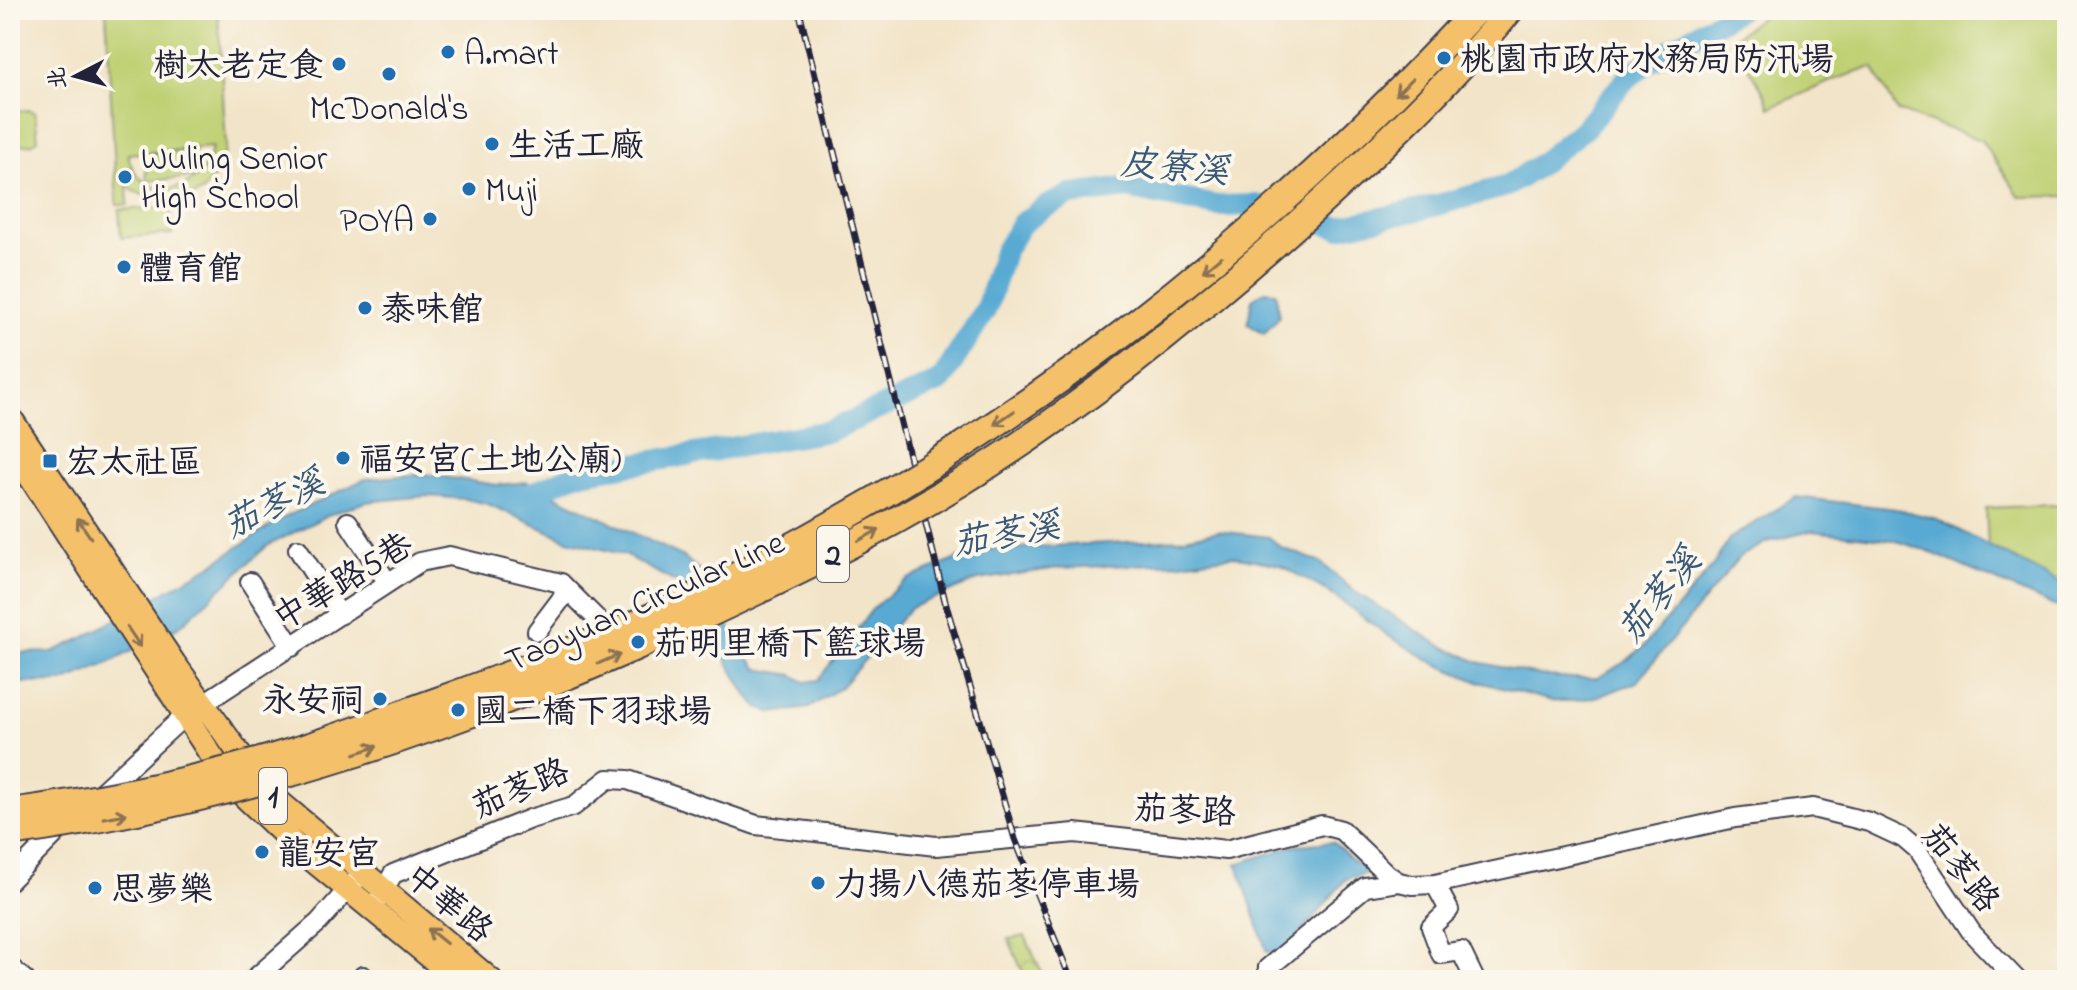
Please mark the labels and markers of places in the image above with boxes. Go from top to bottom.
place label: A.mart [464,31,559,81]
place label: 桃園市政府水務局防汛場 [1460,37,1834,87]
place label: 樹太老定食 [153,43,323,93]
marker: A.mart [439,43,457,61]
marker: 桃園市政府水務局防汛場 [1435,49,1453,67]
marker: 樹太老定食 [330,55,348,73]
marker: McDonald's [380,65,398,83]
place label: McDonald's [309,86,469,136]
place label: 生活工廠 [508,123,644,173]
marker: 生活工廠 [483,135,501,153]
place label: Wuling Senior High School [141,136,328,225]
marker: Wuling Senior High School [116,168,134,186]
place label: Muji [485,168,538,218]
marker: Muji [460,180,478,198]
place label: POYA [340,198,414,248]
marker: POYA [421,210,439,228]
place label: 體育館 [140,246,242,296]
marker: 體育館 [115,258,133,276]
place label: 泰味館 [381,287,483,337]
marker: 泰味館 [356,299,374,317]
place label: 福安宮(土地公廟) [359,437,621,487]
place label: 宏太社區 [66,440,202,490]
marker: 福安宮(土地公廟) [334,449,352,467]
marker: 宏太社區 [41,452,59,470]
place label: 茄明里橋下籃球場 [654,621,926,671]
marker: 茄明里橋下籃球場 [629,633,647,651]
place label: 永安祠 [262,678,364,728]
place label: 國二橋下羽球場 [474,689,712,739]
marker: 永安祠 [371,690,389,708]
marker: 國二橋下羽球場 [449,701,467,719]
place label: 龍安宮 [278,831,380,881]
marker: 龍安宮 [253,843,271,861]
place label: 力揚八德茄苳停車場 [834,862,1140,912]
place label: 思夢樂 [111,867,213,917]
marker: 力揚八德茄苳停車場 [809,874,827,892]
marker: 思夢樂 [86,879,104,897]

